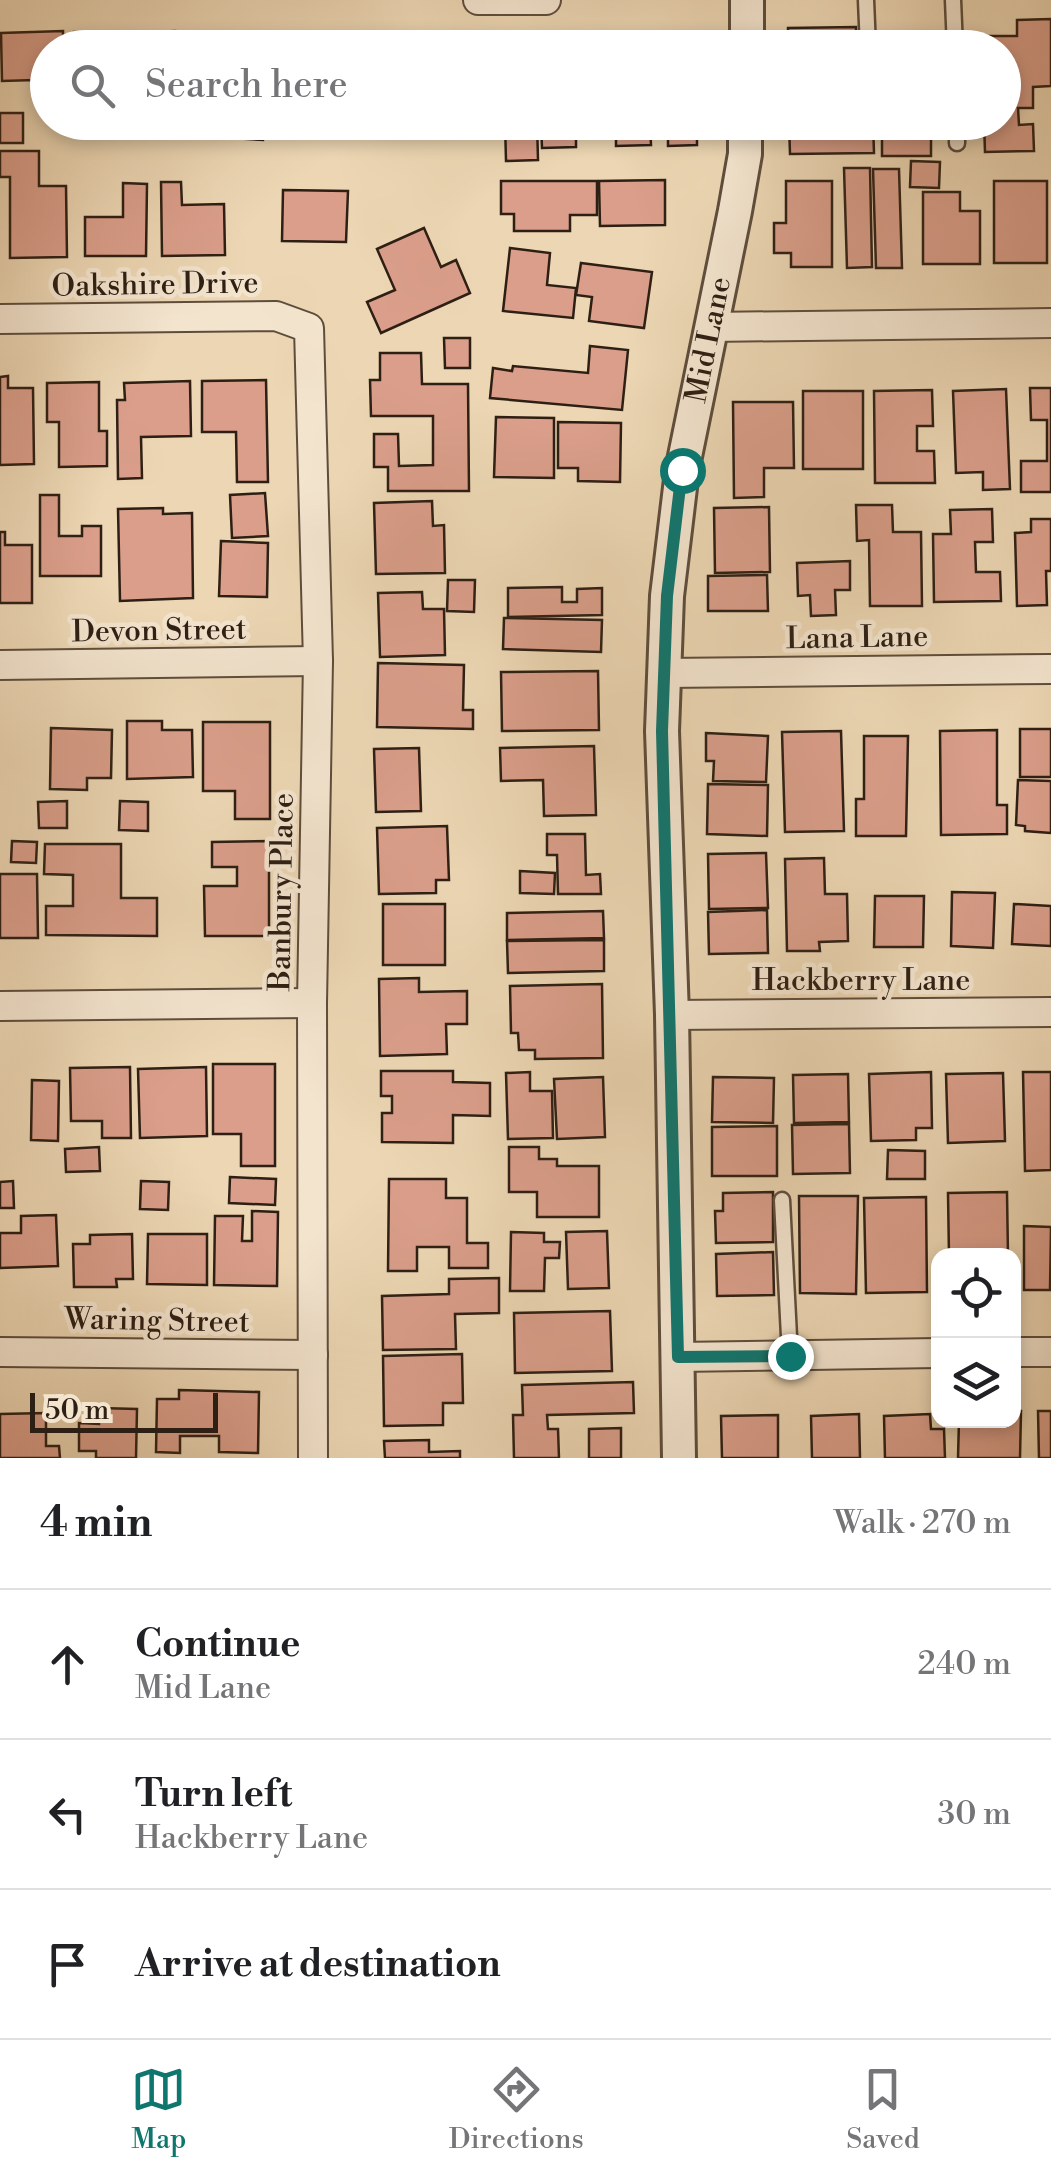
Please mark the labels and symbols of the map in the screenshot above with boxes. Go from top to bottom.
street label: Oakshire Drive [51,264,259,306]
street label: Mid Lane [677,274,740,406]
route start [660,448,706,494]
street label: Devon Street [71,610,247,652]
street label: Lana Lane [785,618,929,658]
street label: Banbury Place [261,793,303,992]
street label: Hackberry Lane [752,962,970,1000]
street label: Waring Street [63,1300,250,1342]
route end [768,1334,814,1380]
scale bar [30,1388,218,1432]

